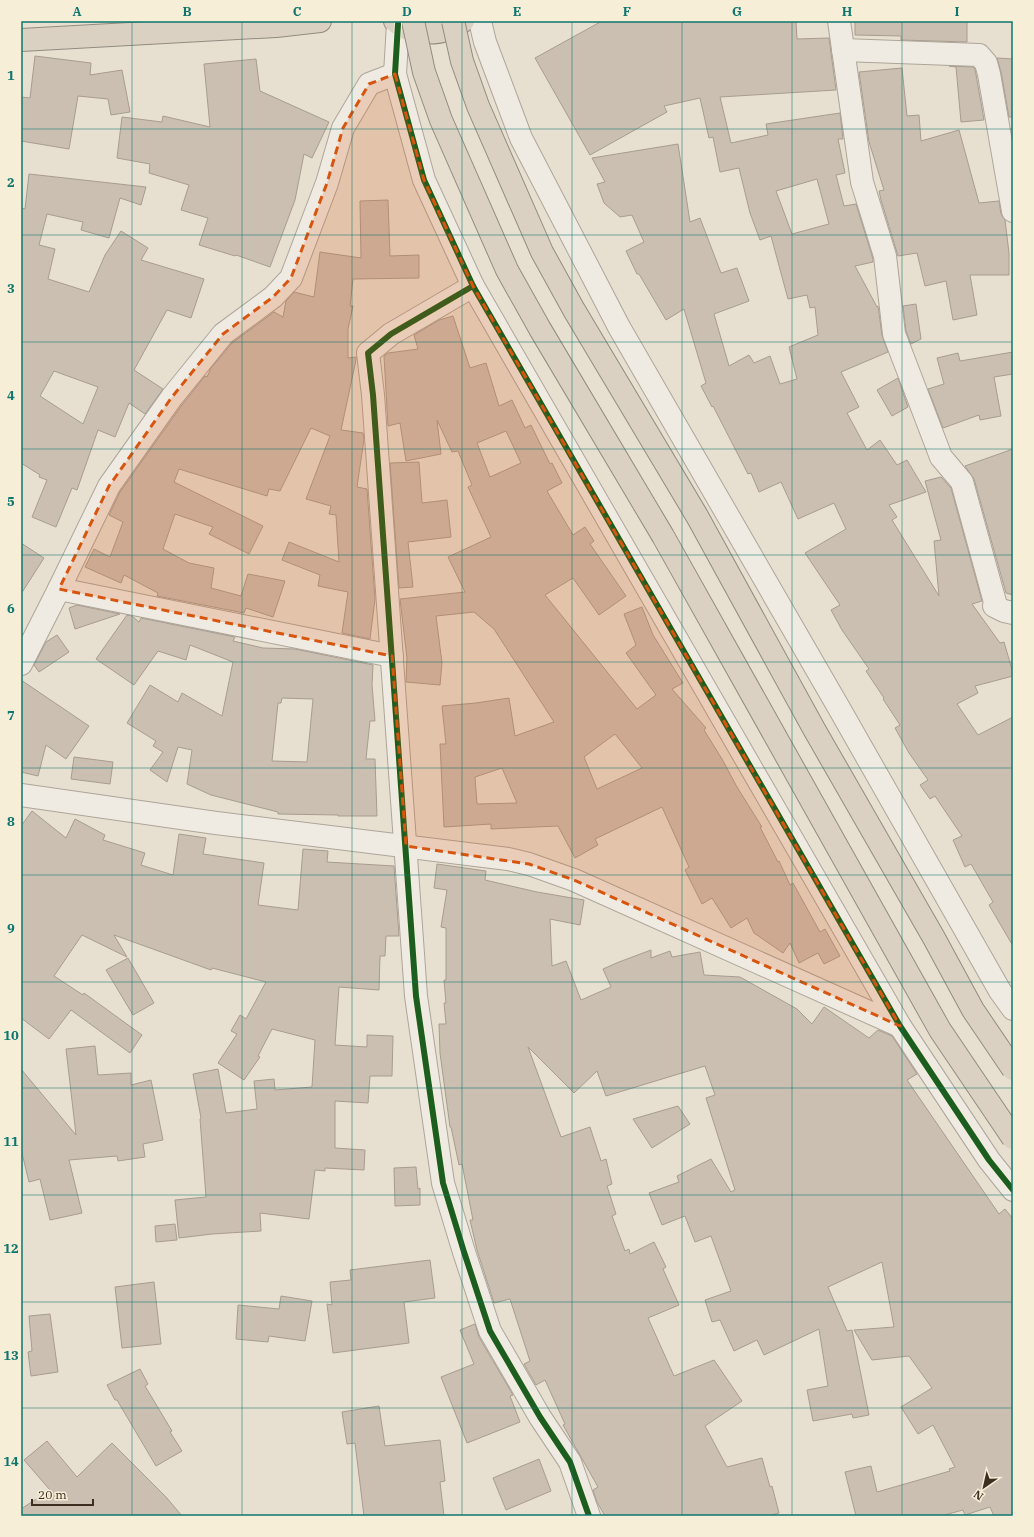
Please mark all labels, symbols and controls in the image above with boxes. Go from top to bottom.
text: A [72,3,82,20]
text: B [182,3,192,20]
text: C [293,3,302,20]
text: D [402,3,412,20]
text: E [513,3,521,20]
text: F [623,3,631,20]
text: G [732,3,742,20]
text: H [842,3,853,20]
text: I [955,3,960,20]
text: 1 [7,67,15,84]
text: 2 [7,174,15,191]
text: 3 [7,280,15,297]
text: 4 [7,387,15,404]
text: 5 [7,493,15,510]
text: 6 [7,600,15,617]
text: 7 [7,707,15,724]
text: 8 [7,813,15,830]
text: 9 [7,920,15,937]
text: 10 [3,1027,19,1044]
text: 11 [3,1133,19,1150]
text: 12 [3,1240,19,1257]
text: 13 [3,1347,19,1364]
text: 14 [3,1453,19,1470]
north arrow [964,1467,1004,1507]
scale bar [32,1481,93,1507]
text: 20 m [38,1487,67,1502]
text: N [971,1487,986,1504]

